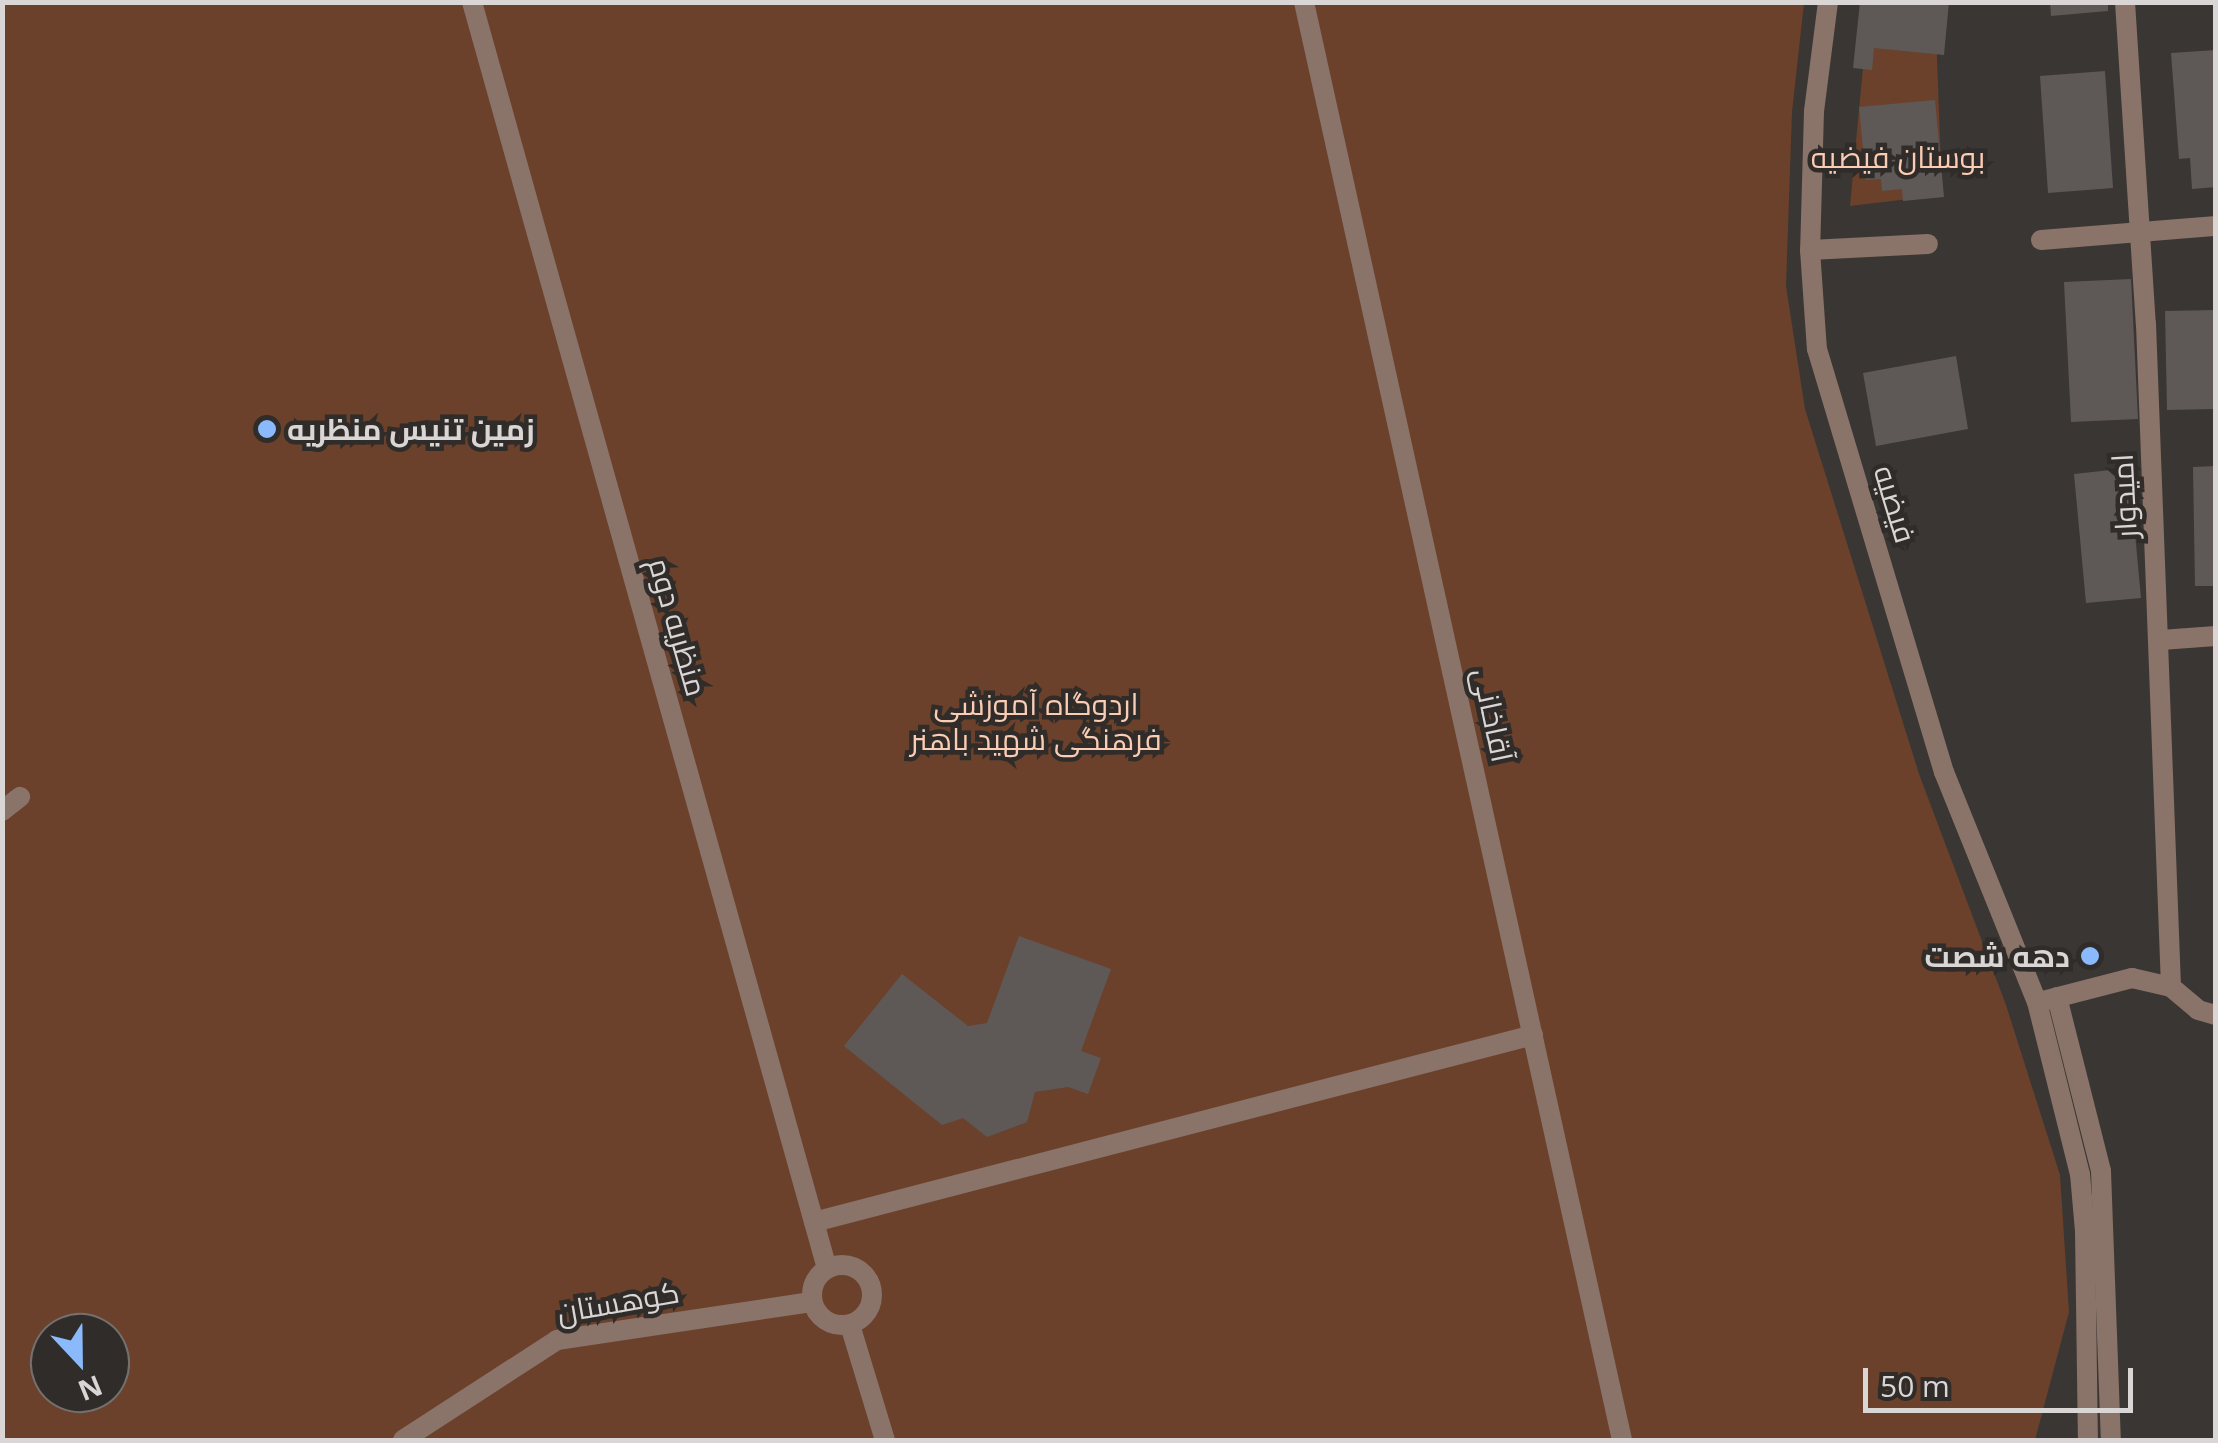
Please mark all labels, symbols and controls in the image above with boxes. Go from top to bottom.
park label: بوستان فیضیه [1811,139,1985,175]
place label: زمین تنیس منظریه [287,411,535,447]
marker: زمین تنیس منظریه [256,418,278,440]
street label: امیدوار [2104,453,2144,539]
street label: فیضیه [1866,461,1924,547]
street label: منظریه دوم [641,554,715,700]
street label: آقاخانی [1466,665,1520,765]
park label: اردوگاه آموزشی فرهنگی شهید باهنر [910,686,1162,756]
place label: دهه شصت [1924,938,2070,974]
marker: دهه شصت [2079,945,2101,967]
street label: کوهستان [554,1274,682,1330]
north arrow [30,1313,130,1413]
scale bar [1868,1348,2138,1410]
text: 50 m [1880,1365,1950,1406]
text: N [73,1367,108,1411]

